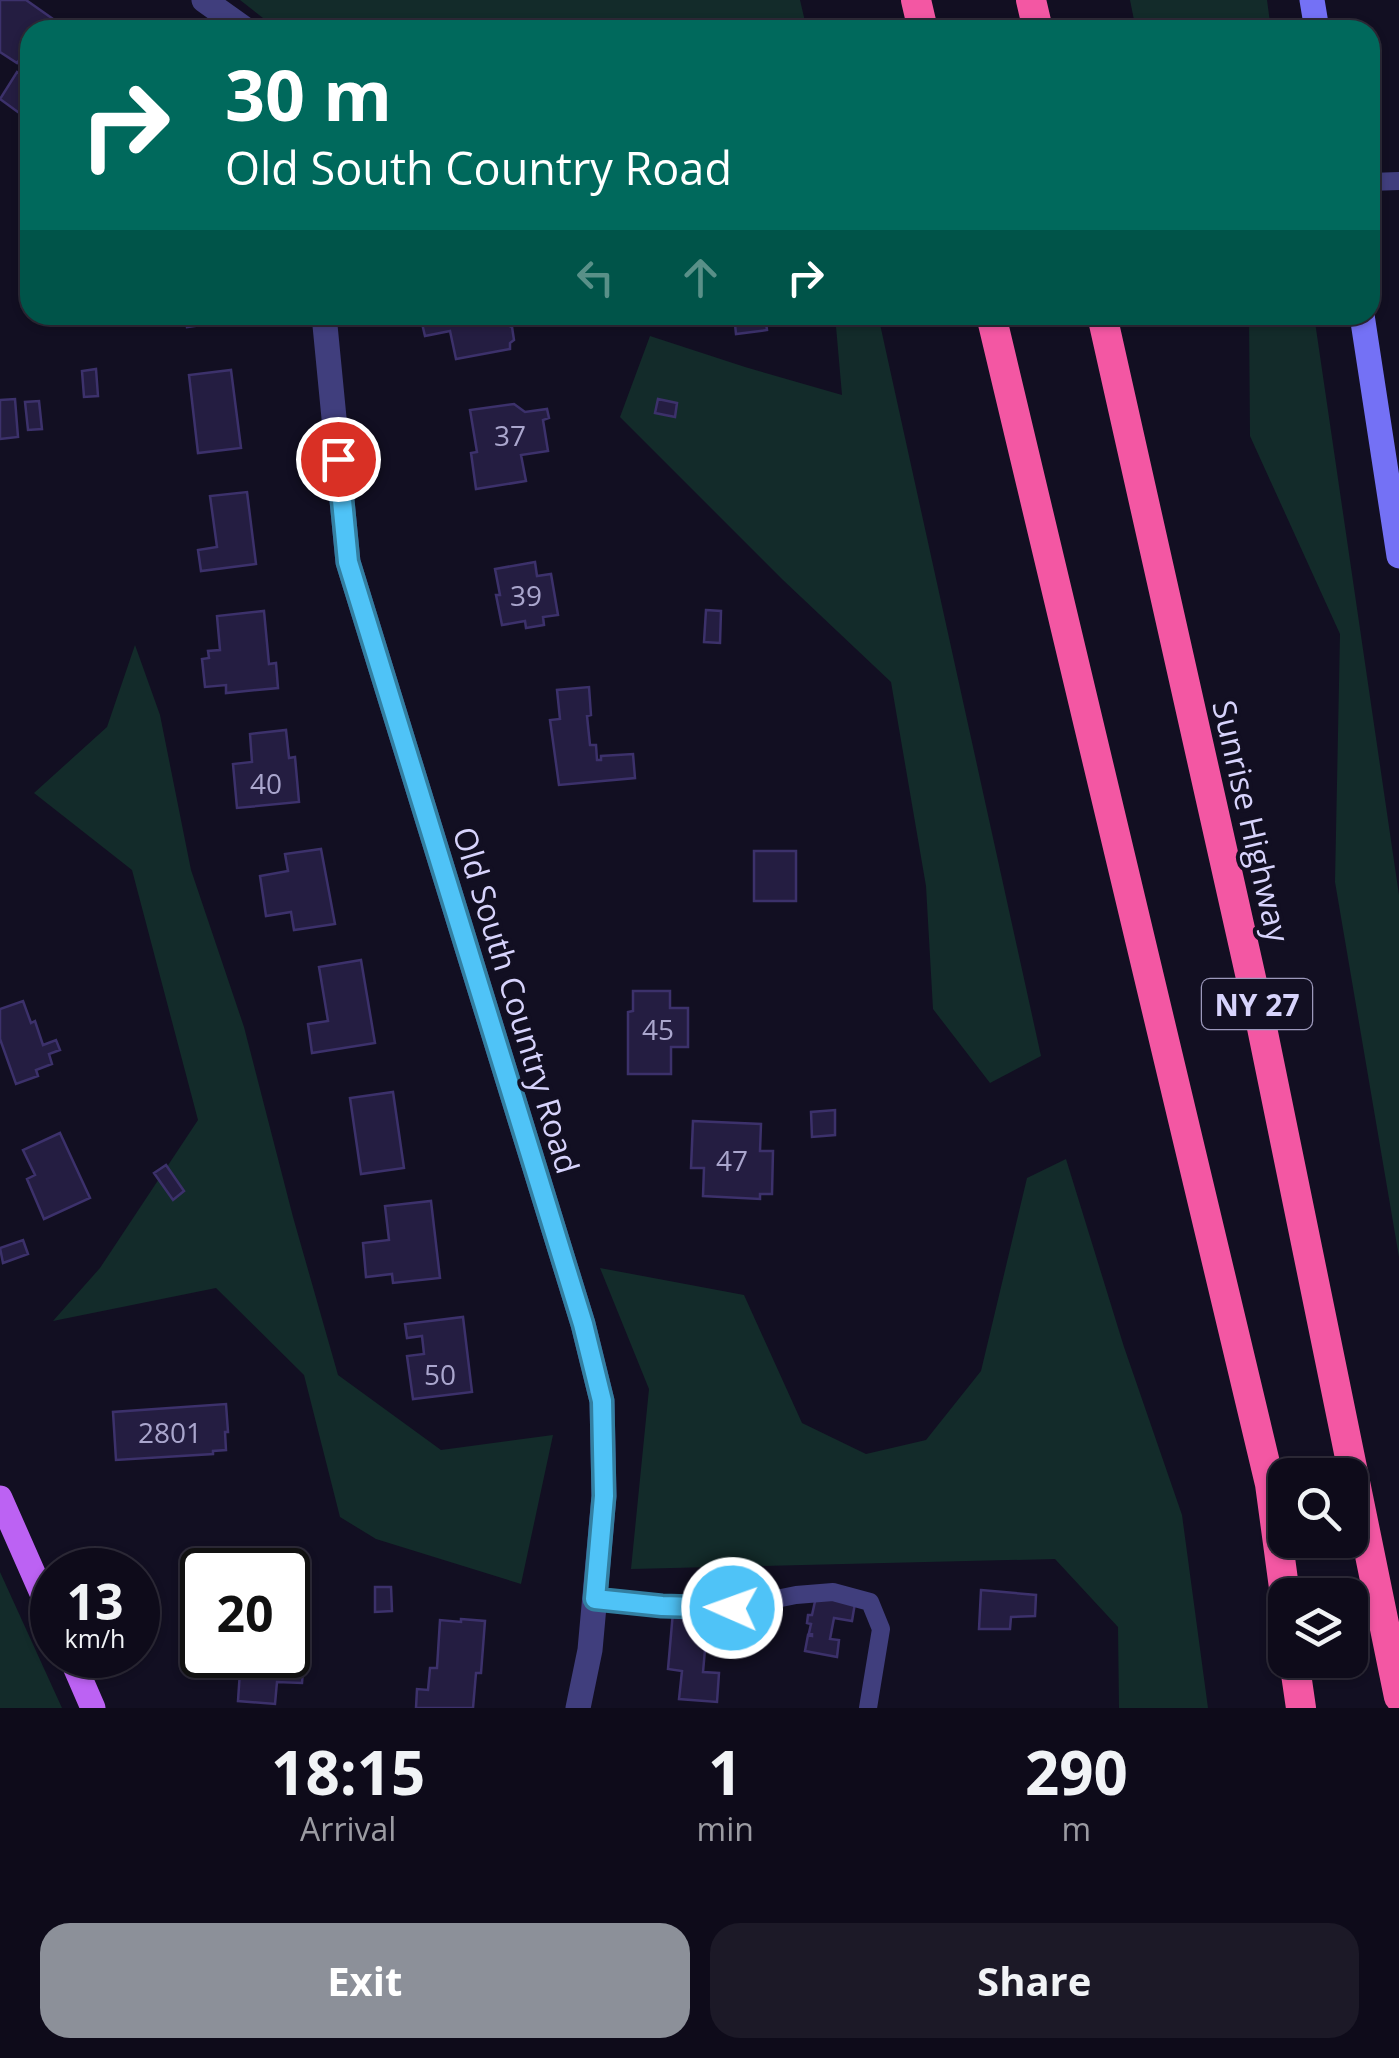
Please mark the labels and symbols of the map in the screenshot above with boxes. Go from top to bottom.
house number: 37 [494,416,526,454]
pin [296,417,381,502]
house number: 39 [510,576,542,614]
street label: Sunrise Highway [1203,696,1301,947]
house number: 40 [250,764,282,802]
street label: Old South Country Road [444,821,590,1179]
road number: NY 27 [1202,979,1312,1029]
house number: 45 [642,1010,674,1048]
house number: 47 [716,1141,748,1179]
house number: 50 [424,1355,456,1393]
house number: 2801 [138,1413,202,1451]
speed limit sign: 20 [180,1548,310,1678]
position arrow [680,1556,784,1660]

